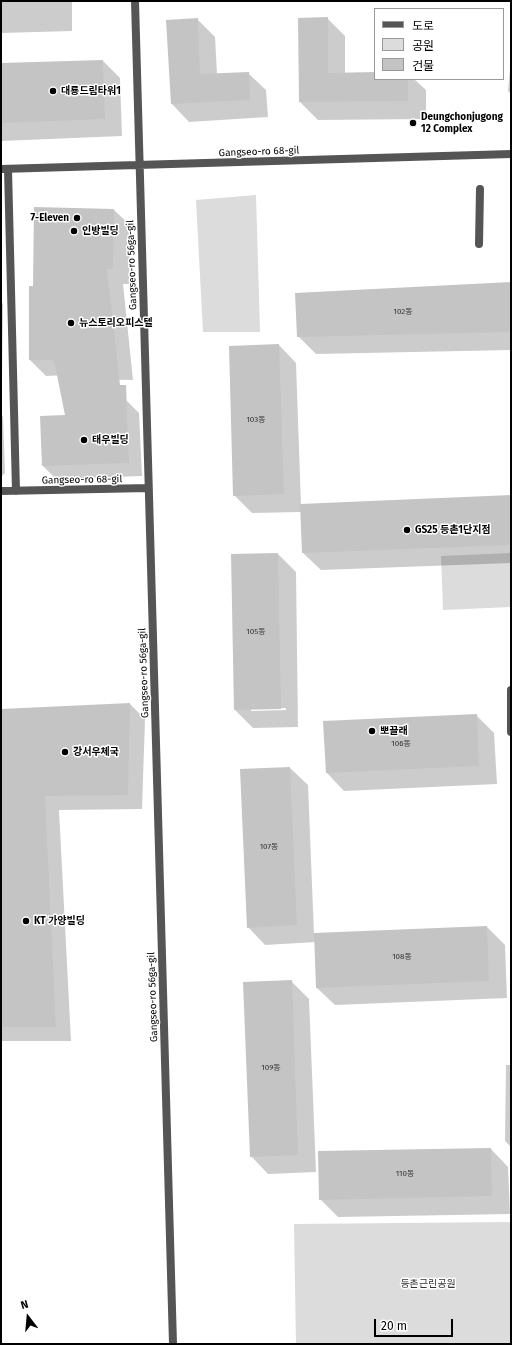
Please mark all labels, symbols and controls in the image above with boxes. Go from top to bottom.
legend [374,8,504,80]
text: 도로 [412,19,434,33]
text: 공원 [412,39,434,53]
text: 건물 [412,59,434,73]
place label: 대룡드림타워1 [61,85,121,97]
marker: 대룡드림타워1 [48,86,58,96]
place label: Deungchonjugong 12 Complex [421,111,503,134]
marker: Deungchonjugong 12 Complex [408,118,418,128]
street label: Gangseo-ro 68-gil [219,145,299,159]
place label: 7-Eleven [30,212,69,224]
marker: 7-Eleven [72,213,82,223]
street label: Gangseo-ro 56ga-gil [124,220,140,310]
place label: 인방빌딩 [82,225,119,237]
marker: 인방빌딩 [69,226,79,236]
house number: 102동 [393,307,413,317]
place label: 뉴스토리오피스텔 [79,317,153,329]
marker: 뉴스토리오피스텔 [66,318,76,328]
house number: 103동 [246,415,266,425]
place label: 태우빌딩 [92,434,129,446]
marker: 태우빌딩 [79,435,89,445]
street label: Gangseo-ro 68-gil [42,473,122,487]
place label: GS25 등촌1단지점 [415,524,491,536]
marker: GS25 등촌1단지점 [402,525,412,535]
house number: 105동 [246,627,266,637]
street label: Gangseo-ro 56ga-gil [136,628,152,718]
place label: 뽀끌래 [380,725,408,737]
marker: 뽀끌래 [367,726,377,736]
house number: 106동 [391,739,411,749]
place label: 강서우체국 [73,746,119,758]
marker: 강서우체국 [60,747,70,757]
house number: 107동 [260,842,278,852]
place label: KT 가양빌딩 [34,915,85,927]
marker: KT 가양빌딩 [21,916,31,926]
street label: Gangseo-ro 56ga-gil [145,952,161,1042]
house number: 108동 [392,952,412,962]
house number: 109동 [261,1063,281,1073]
house number: 110동 [396,1169,414,1179]
park label: 등촌근린공원 [400,1278,456,1290]
north arrow [8,1297,48,1337]
text: N [19,1298,30,1312]
scale bar [376,1311,455,1337]
text: 20 m [381,1319,407,1333]

